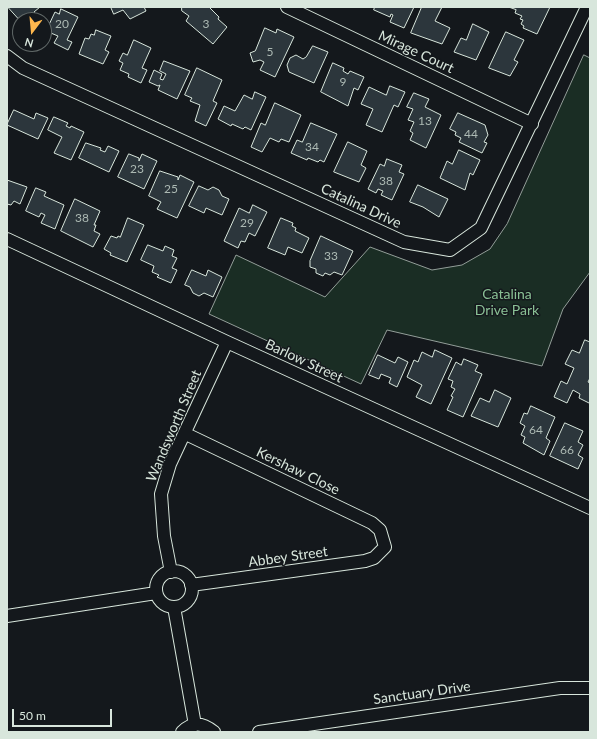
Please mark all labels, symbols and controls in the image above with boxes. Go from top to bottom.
north arrow [12,12,52,52]
house number: 20 [55,17,69,31]
house number: 3 [203,17,209,31]
street label: Mirage Court [376,27,456,77]
text: N [23,36,35,50]
house number: 5 [267,45,273,59]
house number: 9 [340,75,346,89]
house number: 13 [418,114,432,128]
house number: 44 [464,127,478,141]
house number: 34 [305,140,319,154]
house number: 23 [130,162,144,176]
house number: 38 [379,174,393,188]
street label: Catalina Drive [318,180,404,232]
house number: 25 [164,182,178,196]
house number: 38 [75,211,89,225]
house number: 29 [240,216,254,230]
house number: 33 [324,249,338,263]
park label: Catalina Drive Park [475,286,539,318]
street label: Barlow Street [263,336,345,386]
street label: Wandsworth Street [143,368,205,484]
house number: 64 [529,423,543,437]
house number: 66 [560,443,574,457]
street label: Kershaw Close [254,444,342,498]
street label: Abbey Street [247,543,329,571]
street label: Sanctuary Drive [372,678,472,708]
scale bar [14,701,114,727]
text: 50 m [19,708,46,723]

